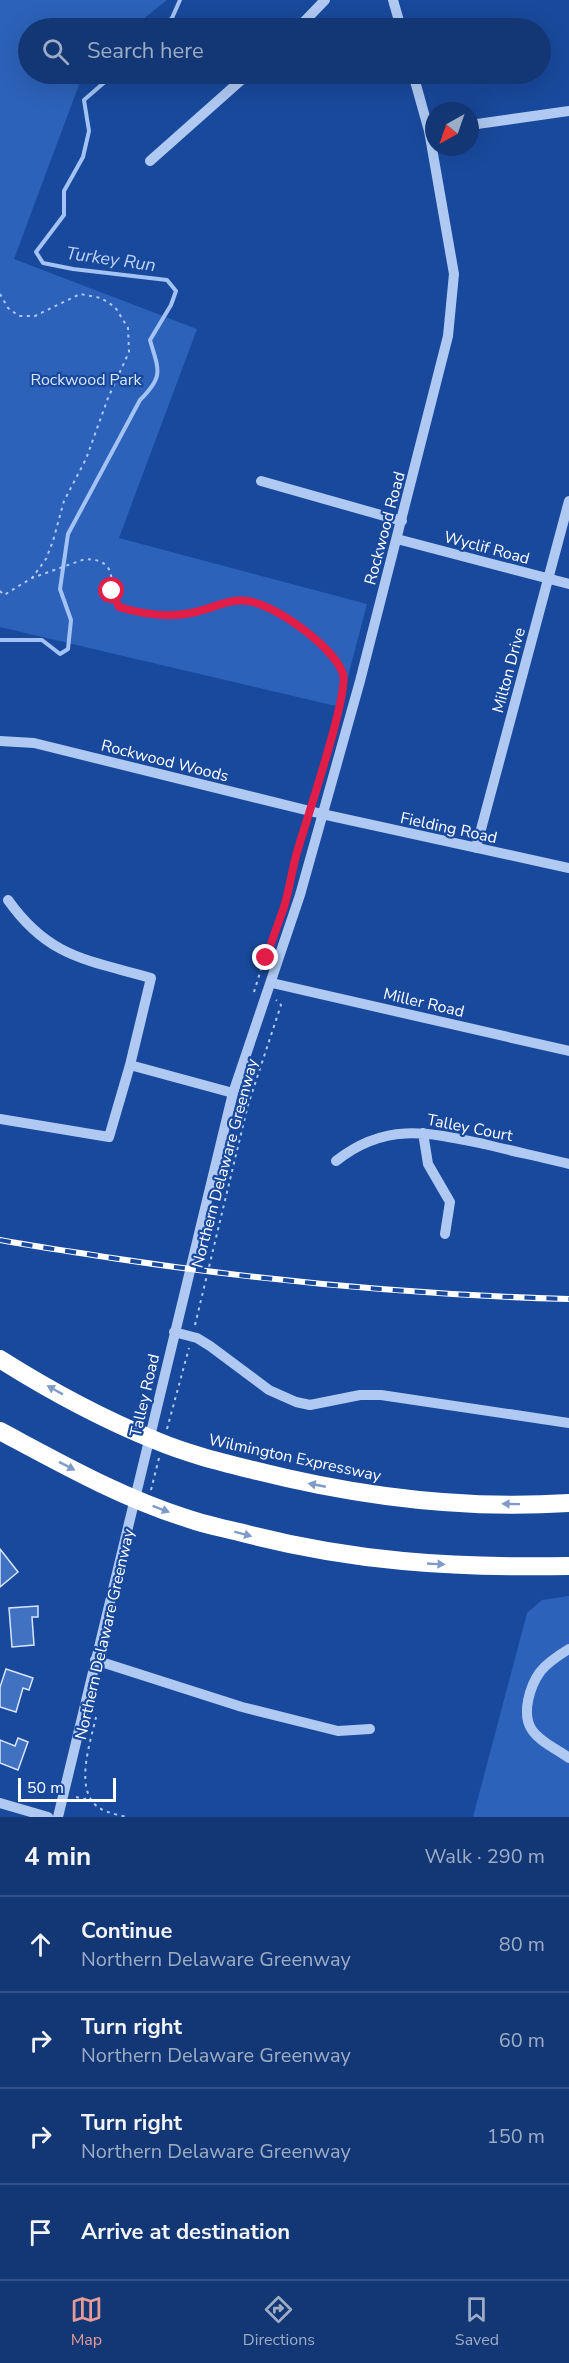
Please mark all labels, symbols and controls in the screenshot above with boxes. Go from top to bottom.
search box [18,18,551,84]
icon: search [39,35,72,68]
text: Search here [87,36,204,66]
north arrow [425,102,479,156]
water label: Turkey Run [64,241,158,277]
park label: Rockwood Park [30,369,143,391]
street label: Rockwood Road [359,469,411,587]
street label: Wyclif Road [441,526,532,570]
route start [98,577,124,603]
street label: Milton Drive [487,625,531,715]
street label: Rockwood Woods [99,734,231,787]
street label: Fielding Road [398,807,499,849]
route end [252,944,278,970]
street label: Miller Road [381,983,466,1023]
street label: Northern Delaware Greenway [186,1055,264,1270]
street label: Talley Court [425,1109,515,1147]
street label: Talley Road [125,1352,165,1439]
one-way arrow [46,1385,63,1395]
street label: Wilmington Expressway [206,1429,384,1487]
one-way arrow [58,1462,75,1471]
one-way arrow [307,1480,326,1489]
one-way arrow [501,1499,520,1508]
one-way arrow [152,1505,170,1514]
street label: Northern Delaware Greenway [70,1526,140,1742]
one-way arrow [234,1529,253,1539]
one-way arrow [426,1560,445,1569]
scale bar [18,1775,116,1802]
text: 50 m [27,1777,64,1799]
text: 4 min [24,1839,91,1874]
text: Walk · 290 m [425,1843,545,1870]
text: Continue [81,1916,172,1946]
icon: ahead [24,1928,57,1961]
text: 80 m [499,1931,545,1958]
text: Northern Delaware Greenway [81,1946,351,1973]
text: Turn right [81,2012,182,2042]
icon: right [24,2024,57,2057]
text: 60 m [499,2027,545,2054]
text: Northern Delaware Greenway [81,2042,351,2069]
text: Turn right [81,2108,182,2138]
icon: right [24,2120,57,2153]
text: 150 m [487,2123,545,2150]
text: Northern Delaware Greenway [81,2138,351,2165]
icon: arrive [24,2216,57,2249]
text: Arrive at destination [81,2217,290,2247]
tab: Map [70,2293,103,2351]
tab: Directions [243,2293,315,2351]
tab: Saved [455,2293,499,2351]

